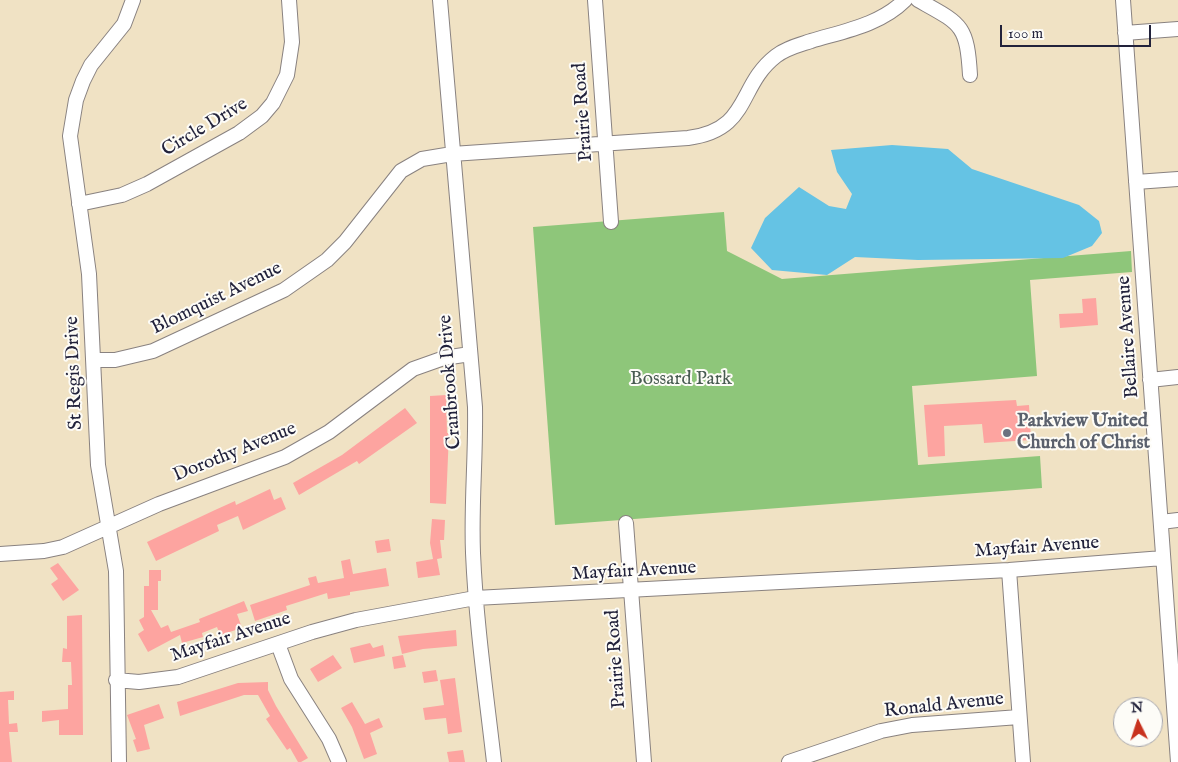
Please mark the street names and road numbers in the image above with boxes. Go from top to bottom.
street label: Prairie Road [569,62,599,162]
street label: Circle Drive [158,94,252,162]
street label: Blomquist Avenue [148,258,286,340]
street label: Bellaire Avenue [1113,275,1145,399]
street label: Cranbrook Drive [435,314,467,450]
street label: St Regis Drive [62,316,88,430]
street label: Dorothy Avenue [170,418,300,488]
street label: Mayfair Avenue [974,532,1100,564]
street label: Mayfair Avenue [571,557,697,587]
street label: Mayfair Avenue [168,608,294,668]
street label: Prairie Road [602,609,632,709]
street label: Ronald Avenue [883,688,1005,724]

